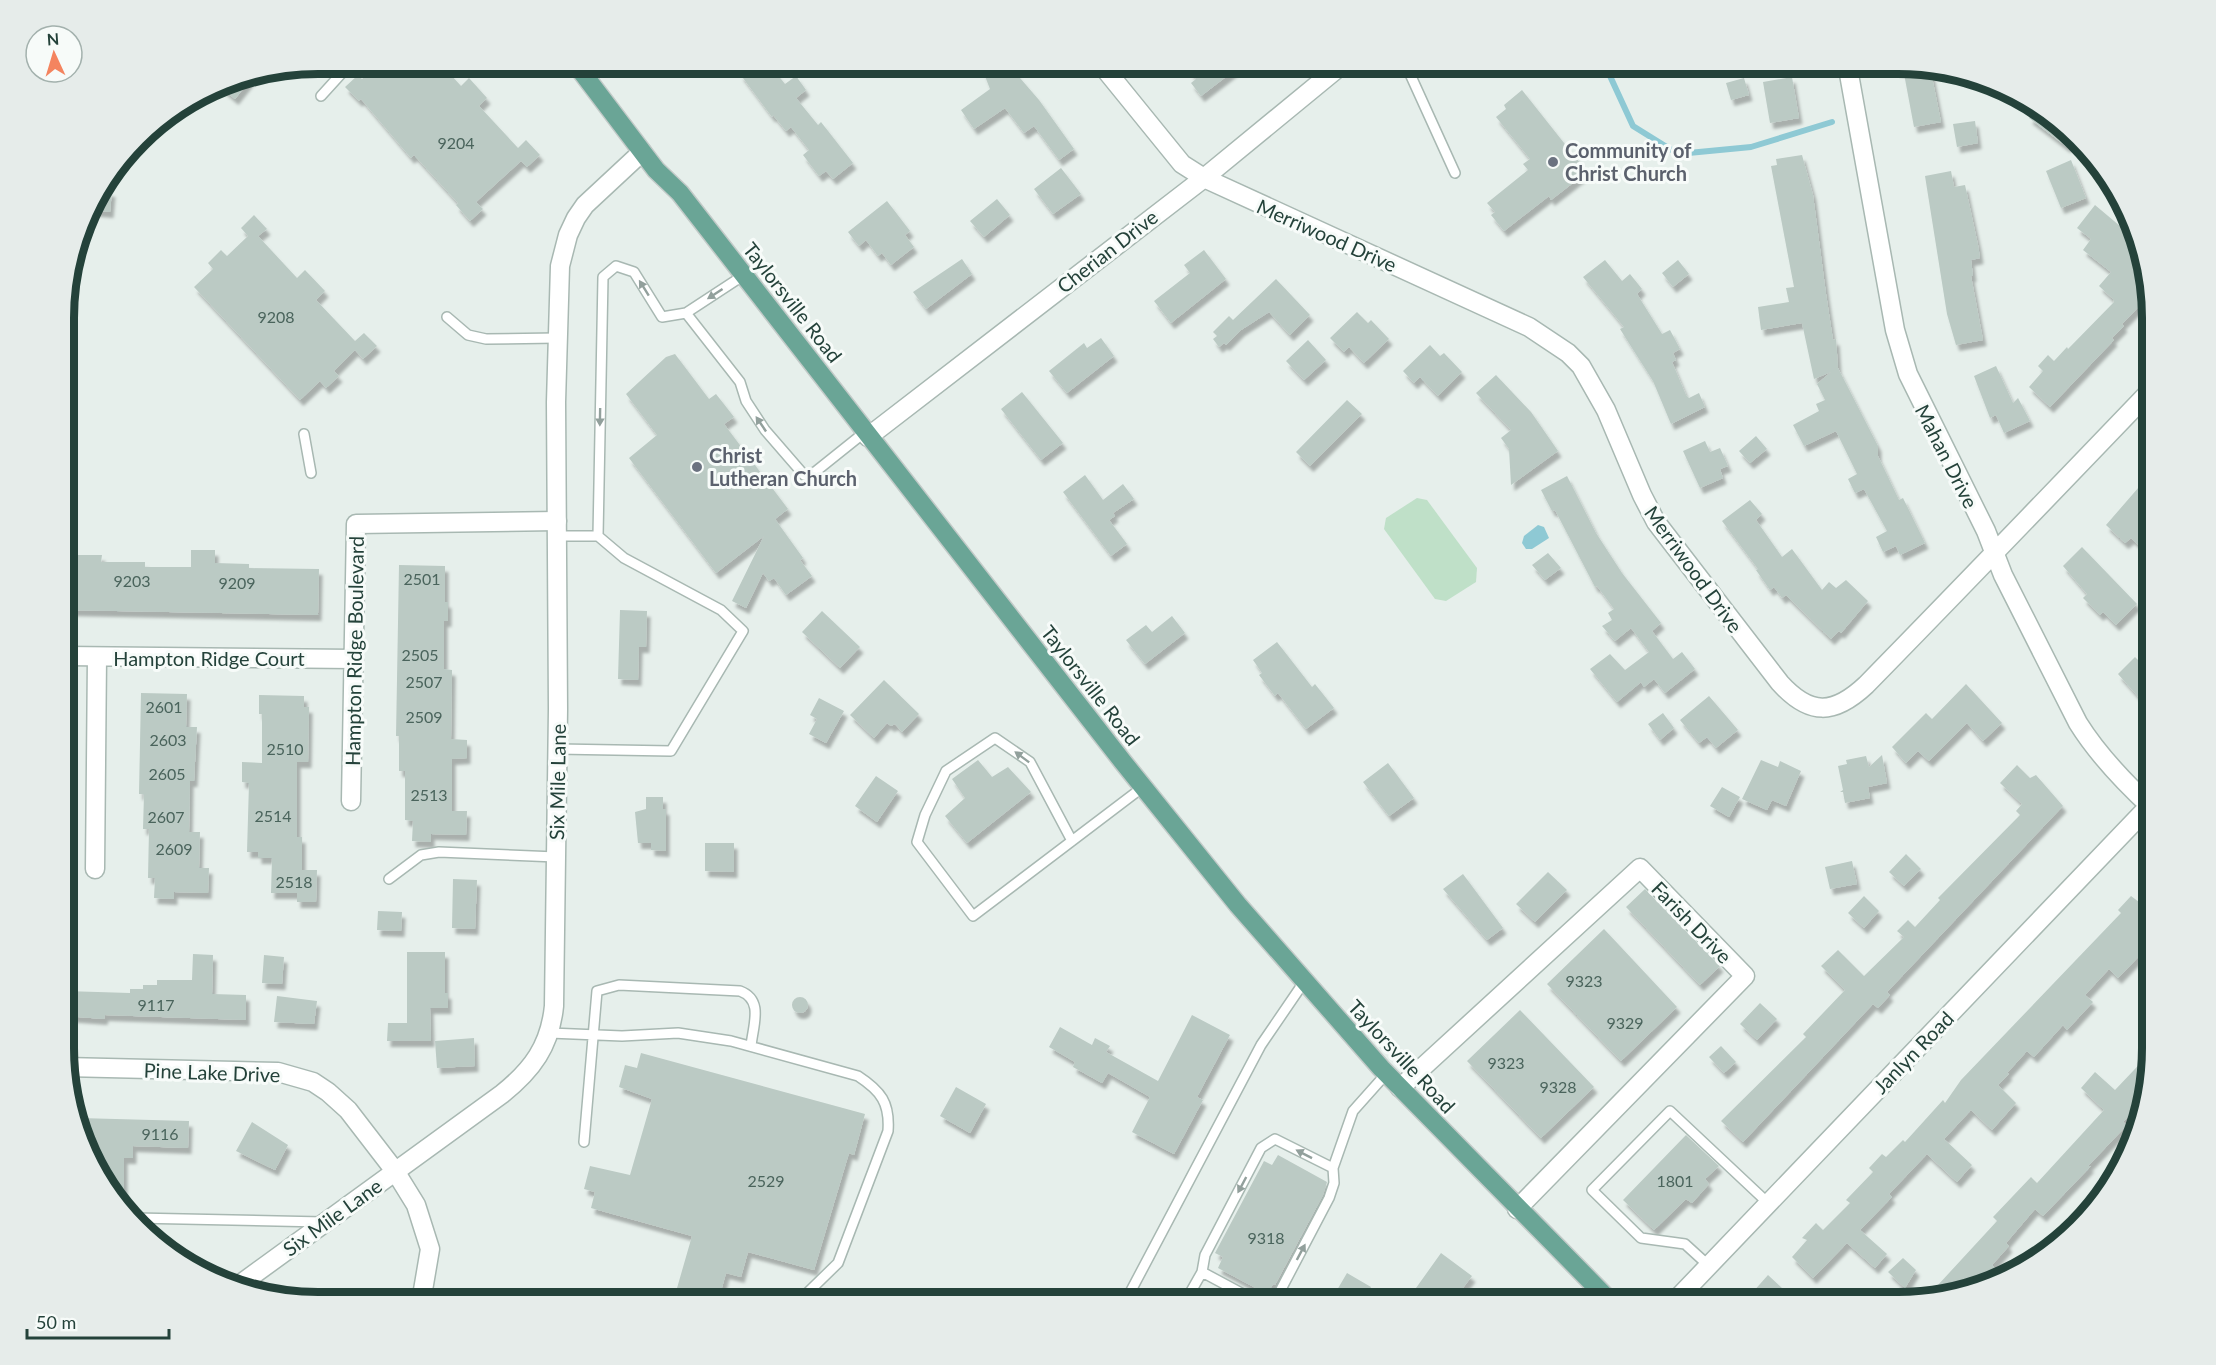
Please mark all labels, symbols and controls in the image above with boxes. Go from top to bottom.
north arrow [24,24,84,84]
text: N [46,29,60,48]
house number: 9204 [437,133,475,152]
place label: Community of Christ Church [1565,138,1692,185]
marker: Community of Christ Church [1546,155,1560,169]
street label: Merriwood Drive [1253,193,1401,277]
street label: Cherian Drive [1052,204,1162,298]
street label: Taylorsville Road [739,237,847,367]
one-way arrow [638,280,649,296]
one-way arrow [707,288,723,300]
house number: 9208 [257,307,295,326]
street label: Mahan Drive [1911,400,1983,512]
one-way arrow [595,408,605,427]
one-way arrow [755,416,766,432]
place label: Christ Lutheran Church [709,443,857,490]
marker: Christ Lutheran Church [690,460,704,474]
street label: Merriwood Drive [1640,501,1748,637]
street label: Hampton Ridge Boulevard [340,536,368,766]
house number: 2501 [403,569,441,588]
house number: 9203 [113,571,151,590]
house number: 9209 [218,573,256,592]
street label: Taylorsville Road [1037,620,1145,750]
house number: 2505 [401,645,439,664]
street label: Hampton Ridge Court [113,646,305,670]
house number: 2507 [405,672,443,691]
house number: 2601 [145,697,183,716]
house number: 2509 [405,707,443,726]
street label: Six Mile Lane [544,724,570,840]
house number: 2603 [149,730,187,749]
house number: 2510 [266,739,304,758]
one-way arrow [1015,752,1030,764]
house number: 2605 [148,764,186,783]
house number: 2513 [410,785,448,804]
house number: 2514 [254,806,292,825]
house number: 2607 [147,807,185,826]
house number: 2609 [155,839,193,858]
house number: 2518 [275,872,313,891]
street label: Farish Drive [1647,876,1737,968]
house number: 9323 [1565,971,1603,990]
street label: Taylorsville Road [1343,994,1461,1118]
house number: 9117 [137,995,175,1014]
street label: Janlyn Road [1868,1006,1958,1098]
house number: 9329 [1606,1013,1644,1032]
house number: 9323 [1487,1053,1525,1072]
street label: Pine Lake Drive [143,1058,281,1086]
house number: 9328 [1539,1077,1577,1096]
house number: 9116 [141,1124,179,1143]
one-way arrow [1295,1149,1313,1159]
house number: 2529 [747,1171,785,1190]
house number: 1801 [1656,1171,1694,1190]
street label: Six Mile Lane [278,1173,386,1261]
one-way arrow [1237,1177,1246,1194]
house number: 9318 [1247,1228,1285,1247]
one-way arrow [1296,1243,1306,1260]
scale bar [27,1302,170,1340]
text: 50 m [36,1311,76,1333]

